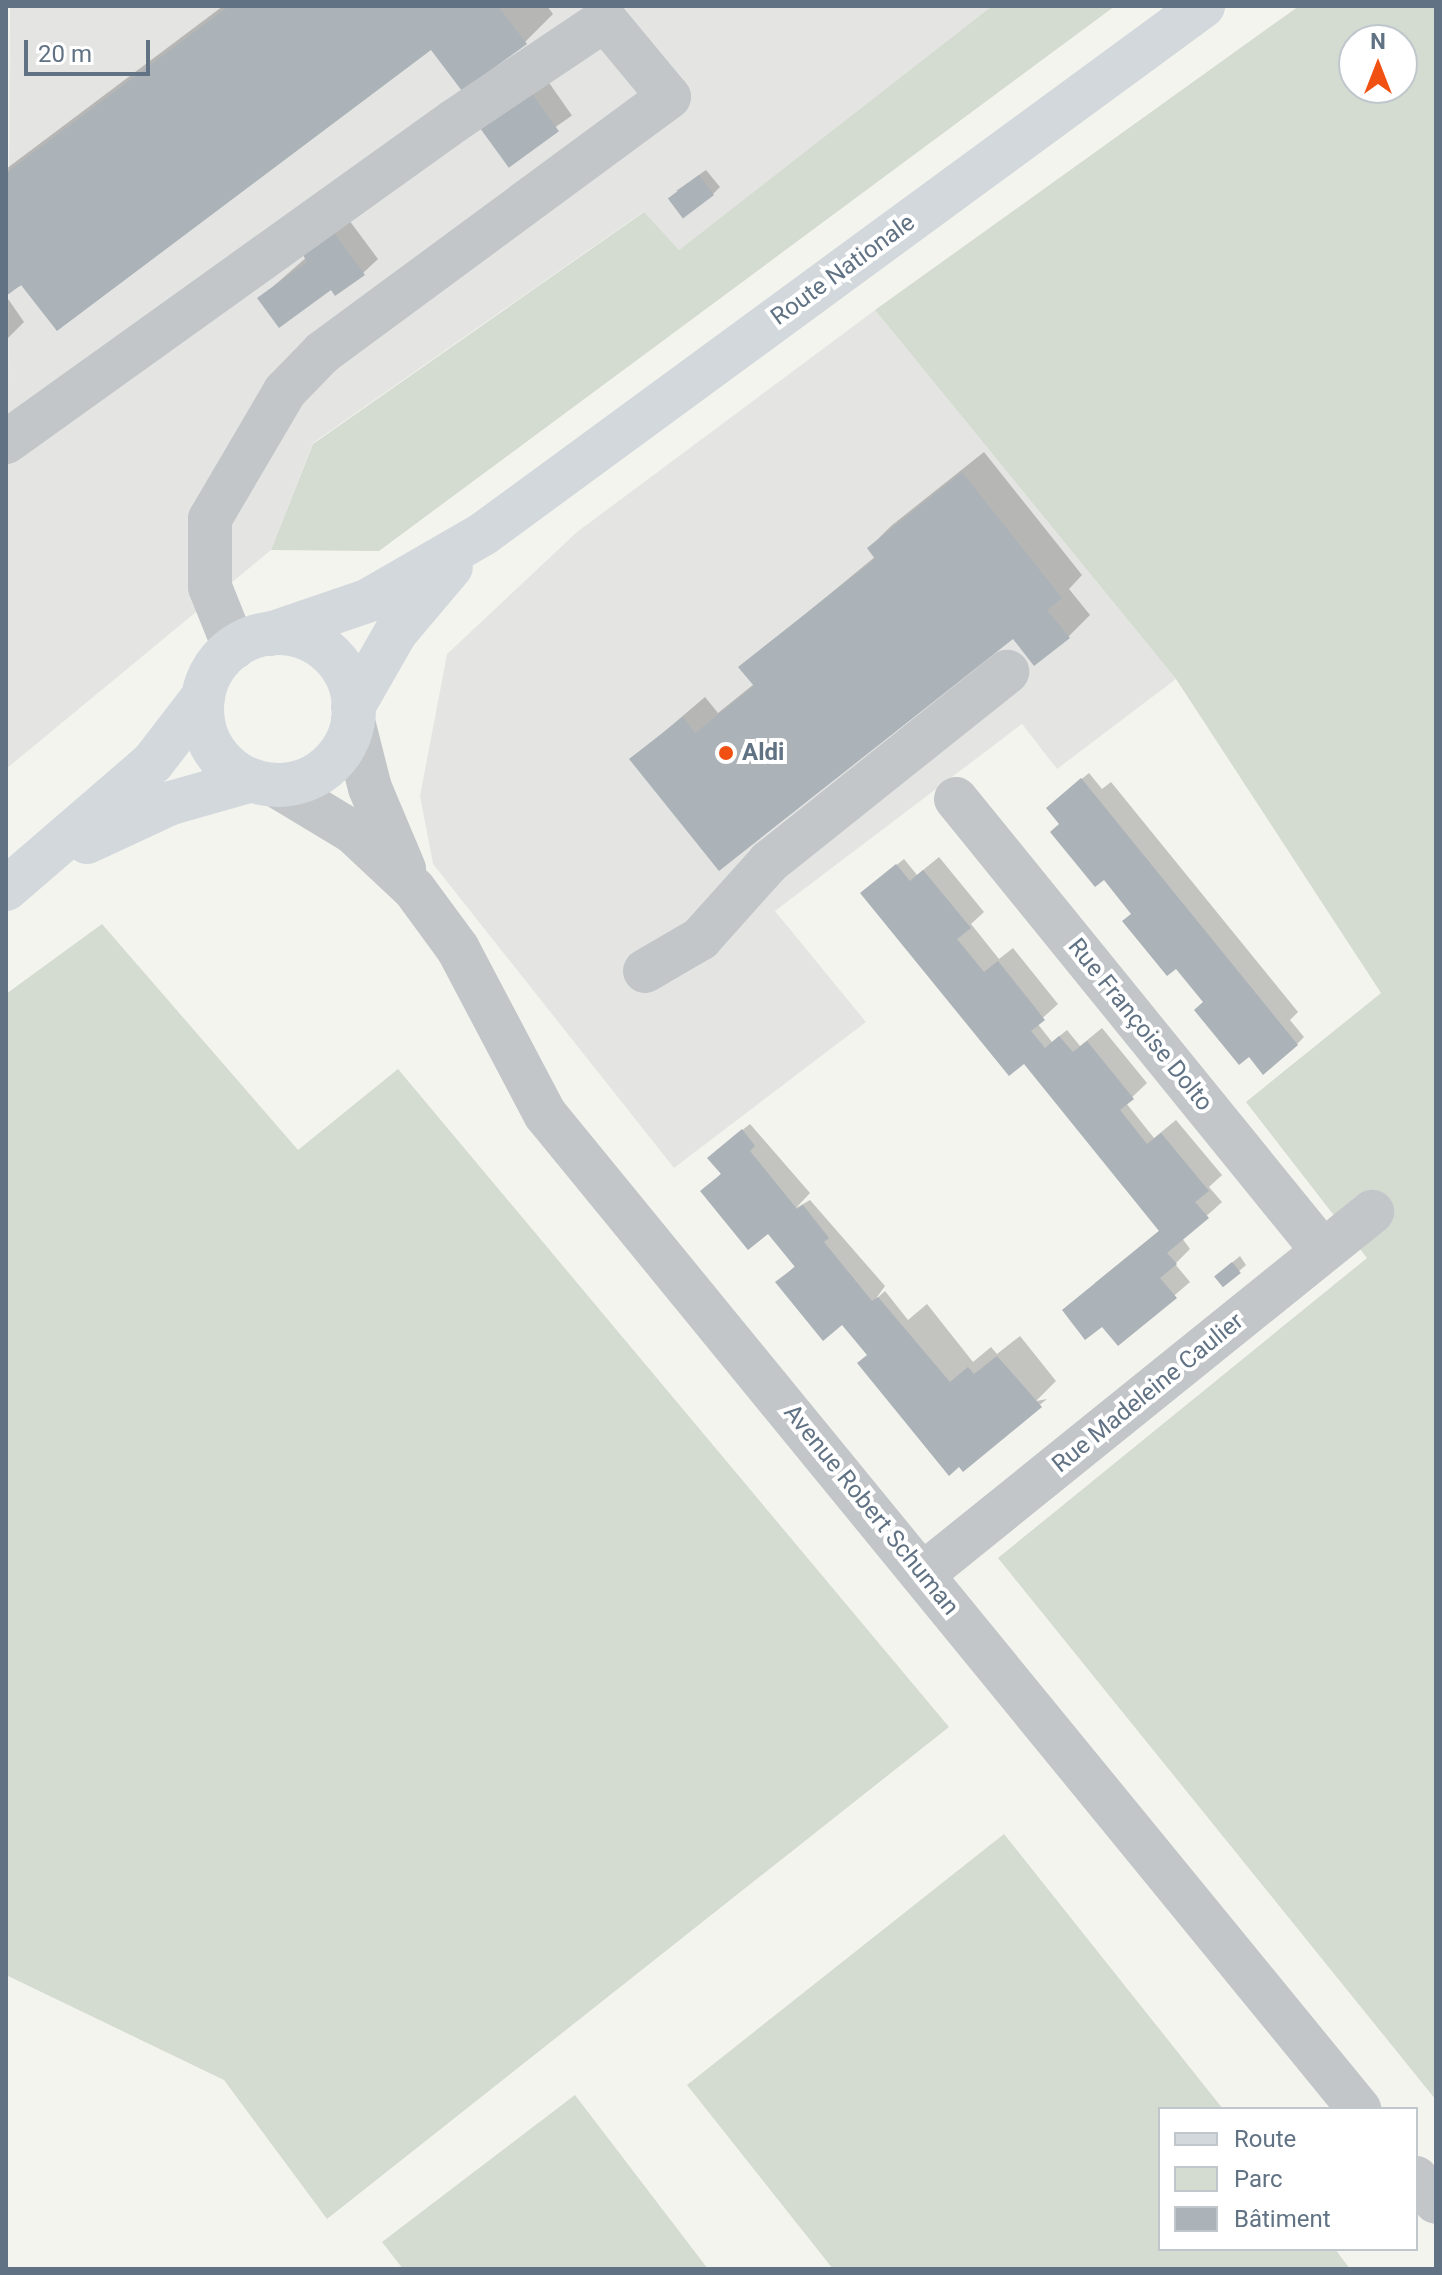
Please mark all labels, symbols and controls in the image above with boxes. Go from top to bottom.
scale bar [28,24,154,74]
north arrow [1338,24,1418,104]
text: N [1370,29,1386,54]
text: 20 m [38,40,92,68]
street label: Route Nationale [766,208,920,332]
place label: Aldi [742,739,784,767]
marker: Aldi [717,744,735,762]
street label: Rue Françoise Dolto [1062,933,1218,1117]
street label: Rue Madeleine Caulier [1047,1307,1249,1479]
street label: Avenue Robert Schuman [777,1399,965,1621]
legend [1158,2107,1418,2251]
text: Route [1234,2125,1296,2153]
text: Parc [1234,2165,1283,2193]
text: Bâtiment [1234,2205,1331,2233]

